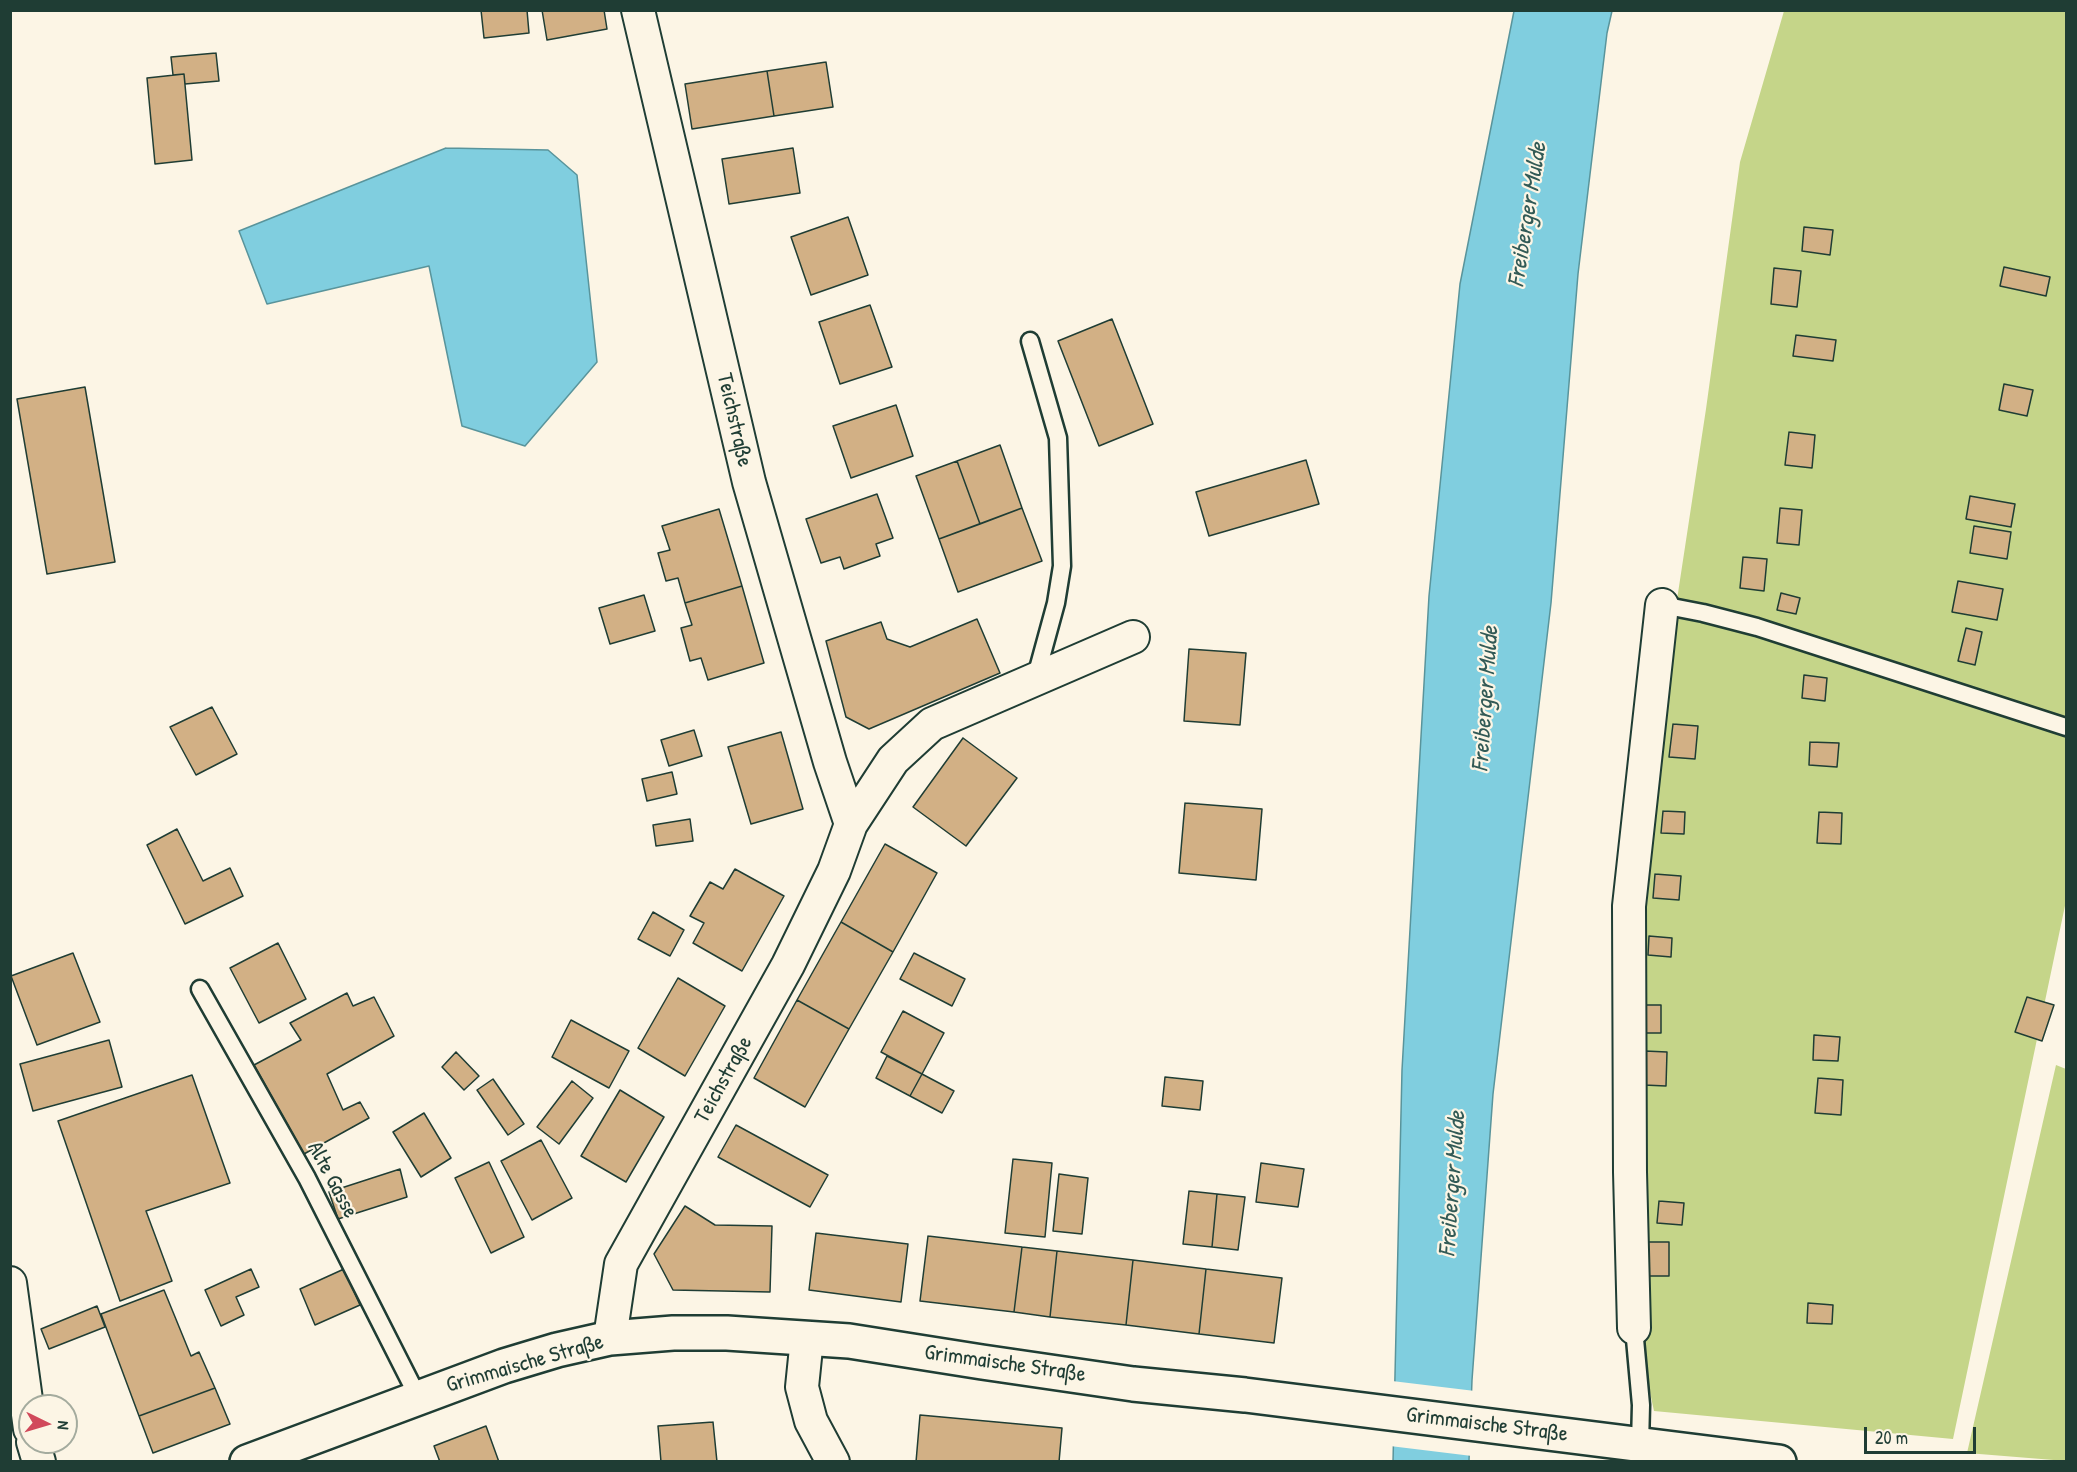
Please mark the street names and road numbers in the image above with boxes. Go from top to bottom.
street label: Teichstraße [710,371,758,469]
street label: Teichstraße [689,1032,759,1128]
street label: Alte Gasse [301,1137,363,1223]
street label: Grimmaische Straße [443,1329,607,1399]
street label: Grimmaische Straße [923,1340,1087,1388]
street label: Grimmaische Straße [1405,1402,1569,1448]

